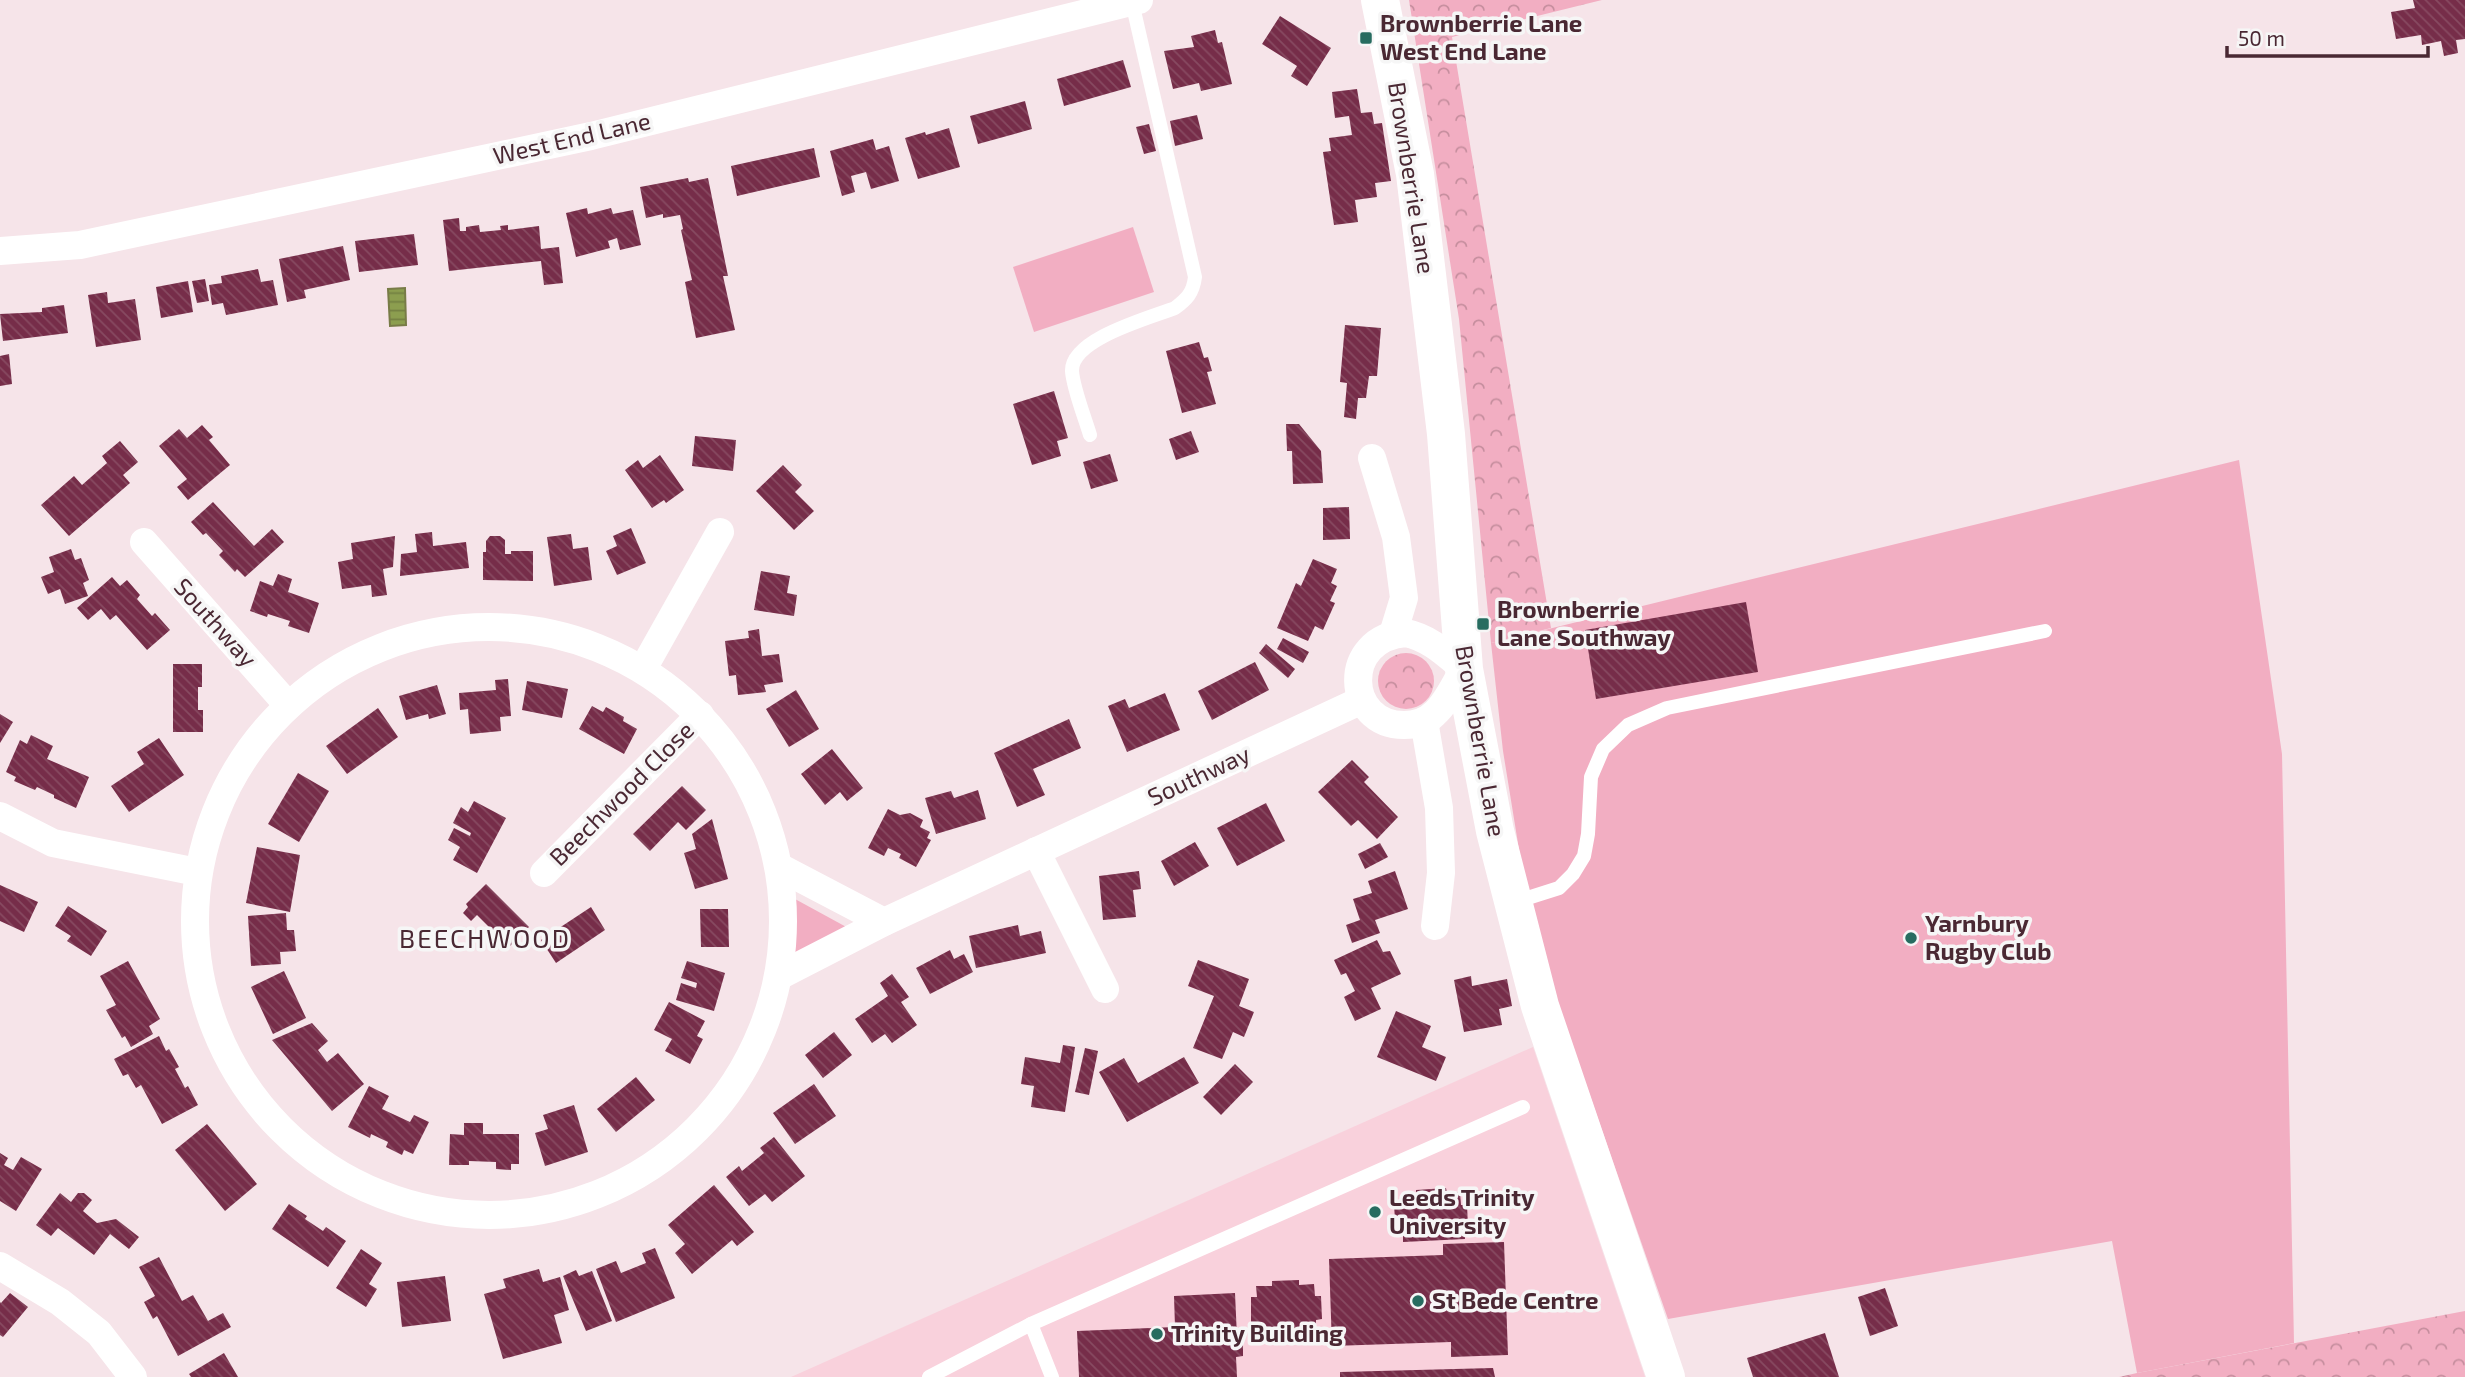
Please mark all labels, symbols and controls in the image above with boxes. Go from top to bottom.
place label: Brownberrie Lane West End Lane [1380,8,1582,65]
scale bar [2227,14,2428,58]
text: 50 m [2238,25,2285,50]
marker: Brownberrie Lane West End Lane [1358,30,1374,46]
street label: Brownberrie Lane [1383,80,1442,276]
street label: West End Lane [490,105,653,170]
street label: Southway [169,572,264,673]
place label: Brownberrie Lane Southway [1497,594,1671,651]
marker: Brownberrie Lane Southway [1475,616,1491,632]
street label: Brownberrie Lane [1450,643,1513,839]
street label: Beechwood Close [543,715,699,871]
street label: Southway [1143,738,1254,811]
place label: Yarnbury Rugby Club [1925,908,2052,965]
district label: BEECHWOOD [399,922,571,953]
marker: Yarnbury Rugby Club [1903,930,1919,946]
place label: Leeds Trinity University [1389,1182,1535,1239]
marker: Leeds Trinity University [1367,1204,1383,1220]
place label: St Bede Centre [1432,1285,1598,1314]
marker: St Bede Centre [1410,1293,1426,1309]
place label: Trinity Building [1171,1318,1343,1347]
marker: Trinity Building [1149,1326,1165,1342]

